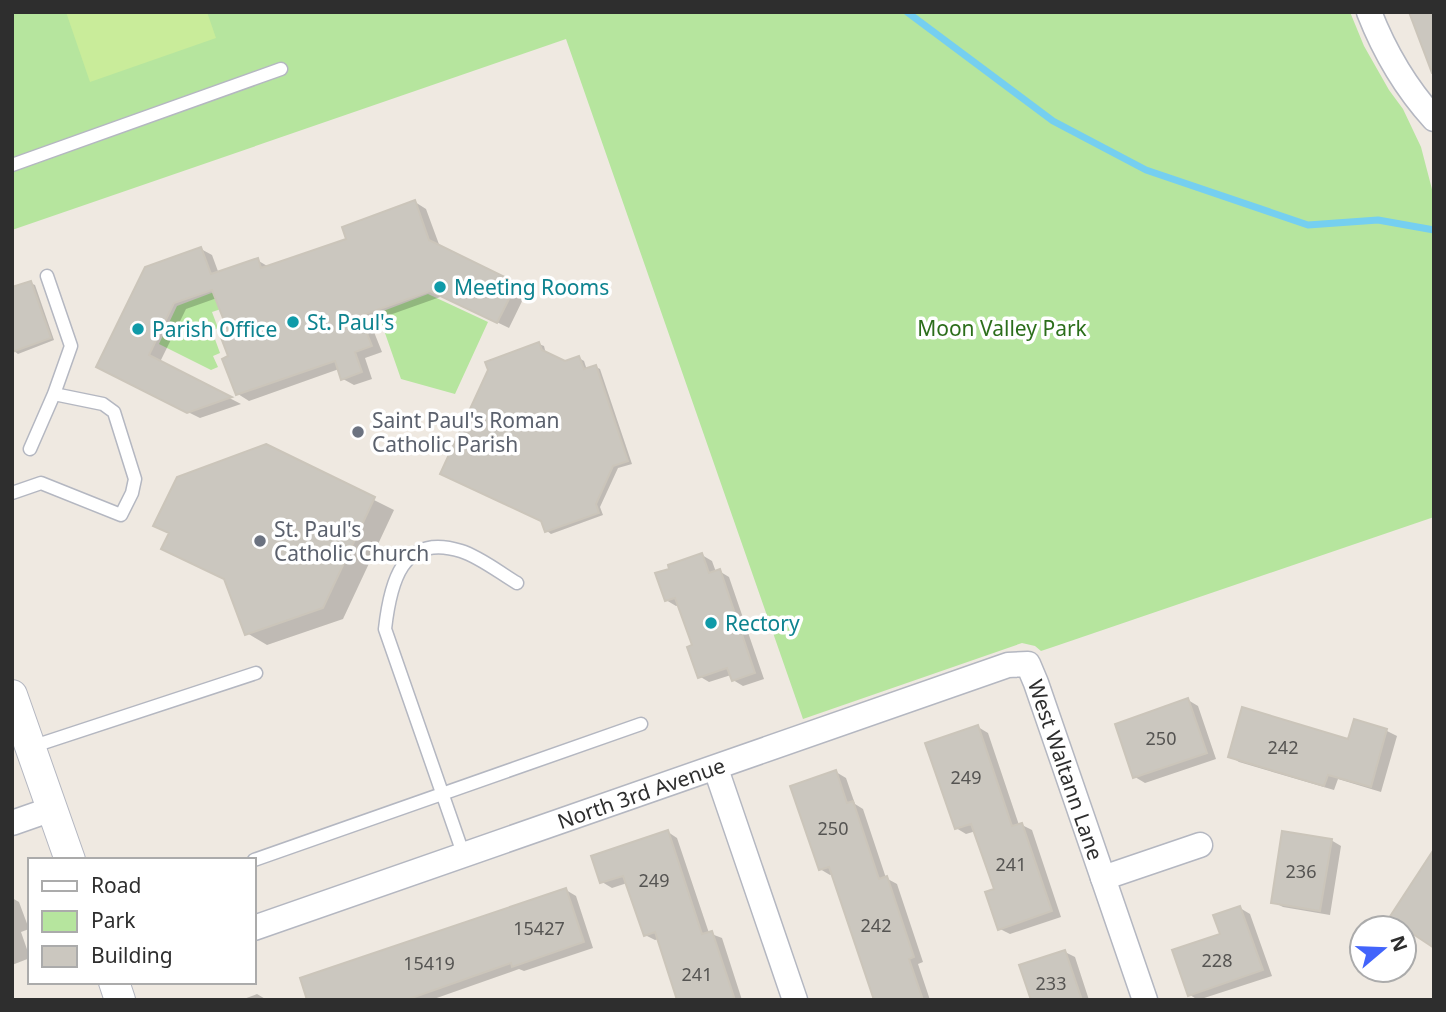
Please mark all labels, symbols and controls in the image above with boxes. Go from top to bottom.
place label: Meeting Rooms [454,273,609,301]
marker: Meeting Rooms [432,279,448,295]
place label: St. Paul's [307,308,394,336]
marker: St. Paul's [285,314,301,330]
park label: Moon Valley Park [917,314,1088,342]
place label: Parish Office [152,315,277,343]
marker: Parish Office [130,321,146,337]
place label: Saint Paul's Roman Catholic Parish [372,406,559,458]
marker: Saint Paul's Roman Catholic Parish [350,424,366,440]
place label: St. Paul's Catholic Church [274,515,429,567]
marker: St. Paul's Catholic Church [252,533,268,549]
place label: Rectory [725,609,800,637]
marker: Rectory [703,615,719,631]
street label: West Waltann Lane [1022,676,1110,864]
house number: 250 [1146,726,1176,750]
house number: 242 [1268,735,1298,759]
street label: North 3rd Avenue [553,751,729,835]
house number: 249 [951,765,981,789]
house number: 250 [818,816,848,840]
house number: 241 [996,852,1026,876]
legend [28,858,256,984]
house number: 236 [1286,859,1316,883]
house number: 249 [639,868,669,892]
text: Road [91,871,141,899]
text: Park [91,906,136,934]
house number: 242 [861,913,891,937]
north arrow [1348,914,1418,984]
house number: 15427 [513,916,565,940]
text: N [1384,932,1414,955]
text: Building [91,941,173,969]
house number: 228 [1202,948,1232,972]
house number: 15419 [403,951,455,975]
house number: 241 [682,962,712,986]
house number: 233 [1036,971,1066,995]

